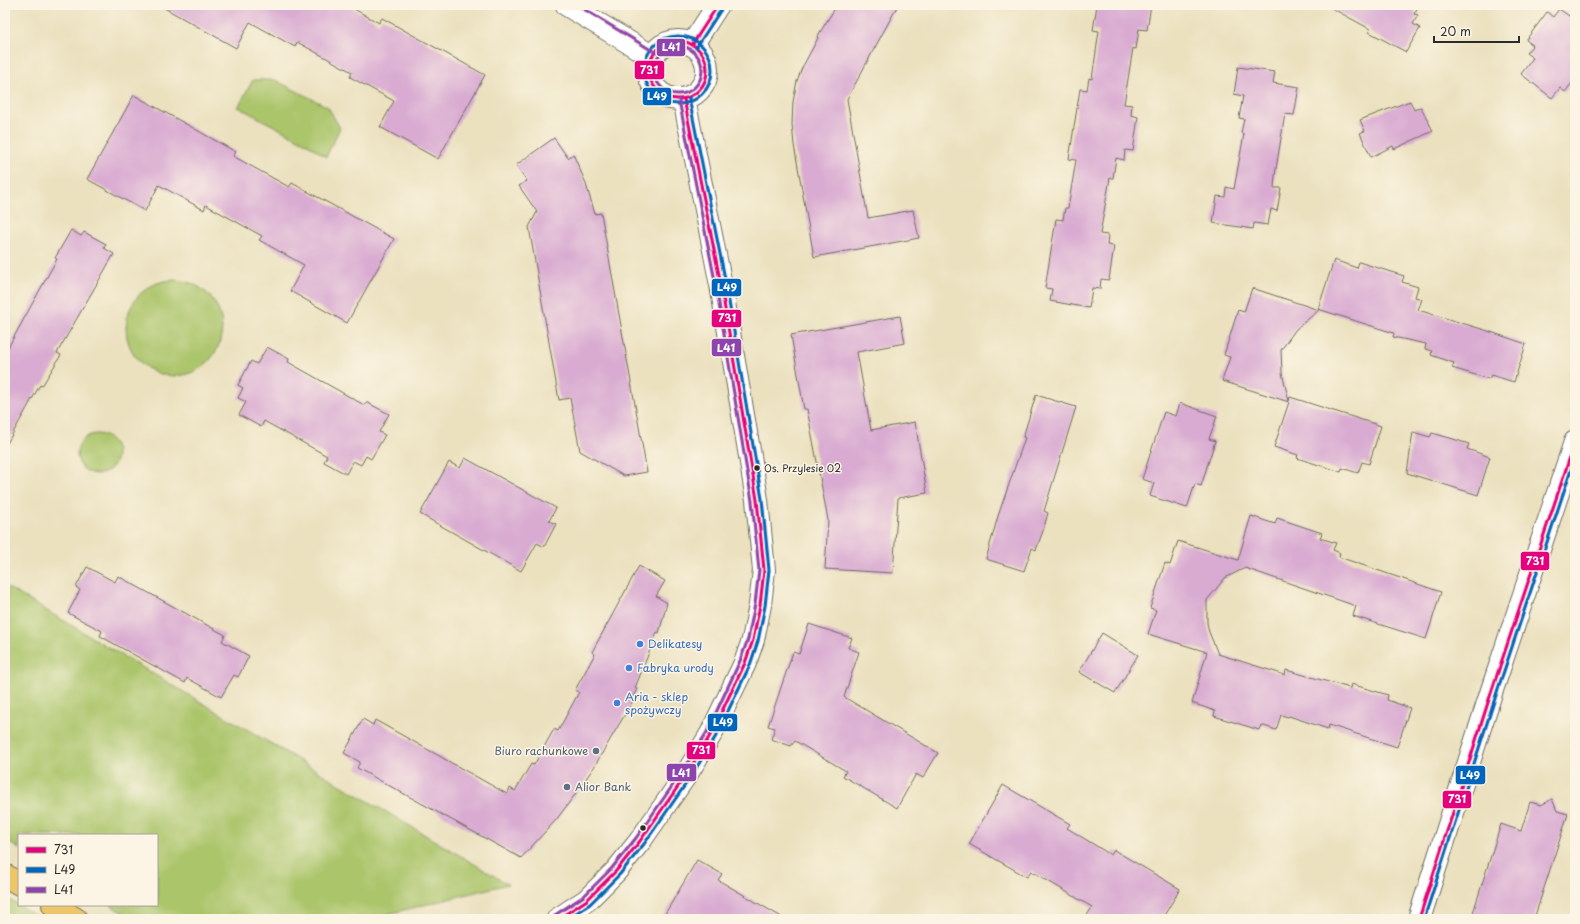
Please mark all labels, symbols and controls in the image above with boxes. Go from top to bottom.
scale bar [1434,18,1519,44]
text: 20 m [1440,22,1471,40]
line badge: L41 [656,38,686,57]
text: L41 [662,38,681,55]
line badge: 731 [634,60,665,80]
text: 731 [640,61,658,78]
line badge: L49 [642,87,672,106]
text: L49 [647,87,668,104]
line badge: L49 [711,278,742,297]
text: L49 [717,278,738,295]
line badge: 731 [711,309,742,328]
text: 731 [718,309,736,326]
line badge: L41 [711,338,742,357]
text: L41 [717,339,736,356]
place label: Os. Przylesie 02 [764,460,841,476]
marker: Os. Przylesie 02 [752,463,762,473]
line badge: 731 [1520,551,1550,571]
text: 731 [1526,552,1544,569]
place label: Delikatesy [648,635,702,652]
marker: Delikatesy [635,639,645,649]
place label: Fabryka urody [637,659,714,676]
marker: Fabryka urody [624,663,634,673]
place label: Aria - sklep spożywczy [625,688,688,718]
marker: Aria - sklep spożywczy [612,698,622,708]
line badge: L49 [707,713,738,732]
text: L49 [713,713,734,730]
line badge: 731 [686,741,716,760]
text: 731 [692,741,710,758]
place label: Biuro rachunkowe [495,742,588,759]
marker: Biuro rachunkowe [591,746,601,756]
line badge: L41 [666,763,697,782]
text: L41 [672,764,691,781]
line badge: L49 [1455,765,1486,785]
text: L49 [1460,766,1481,783]
place label: Alior Bank [575,778,632,795]
marker: Alior Bank [562,782,572,792]
line badge: 731 [1442,790,1472,809]
text: 731 [1448,790,1466,807]
unlabelled marker [638,823,648,833]
legend [18,834,158,906]
text: 731 [54,840,73,858]
text: L49 [54,860,75,878]
text: L41 [54,880,73,898]

